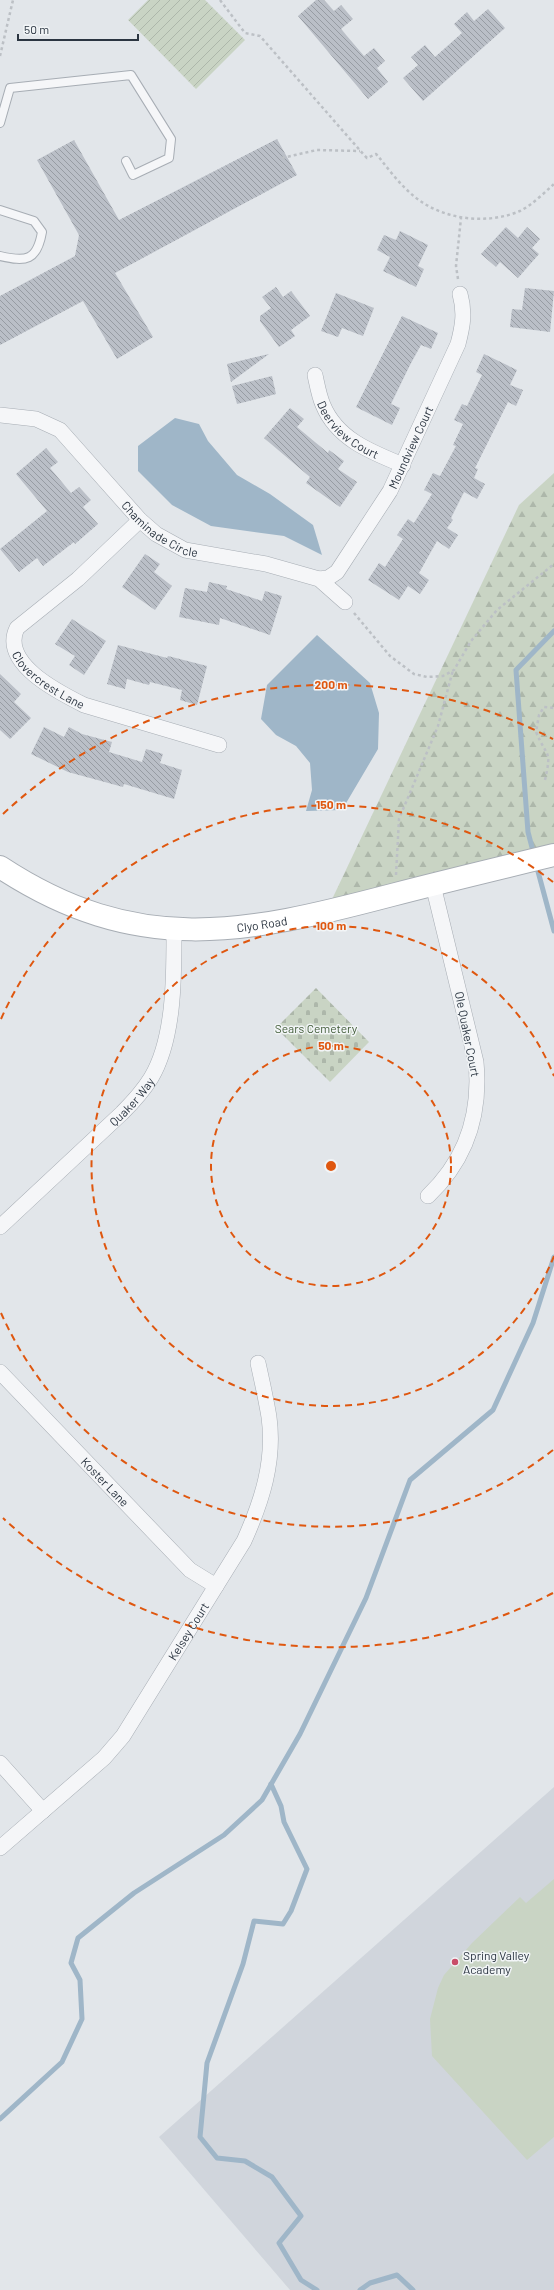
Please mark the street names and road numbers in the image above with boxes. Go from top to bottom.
street label: Deerview Court [315,398,381,461]
street label: Moundview Court [385,403,435,491]
street label: Chaminade Circle [119,498,199,559]
street label: Clovercrest Lane [10,648,87,711]
street label: Clyo Road [236,913,288,934]
street label: Ole Quaker Court [453,990,483,1078]
street label: Quaker Way [106,1074,157,1128]
street label: Koster Lane [79,1454,132,1509]
street label: Kelsey Court [165,1600,211,1663]

